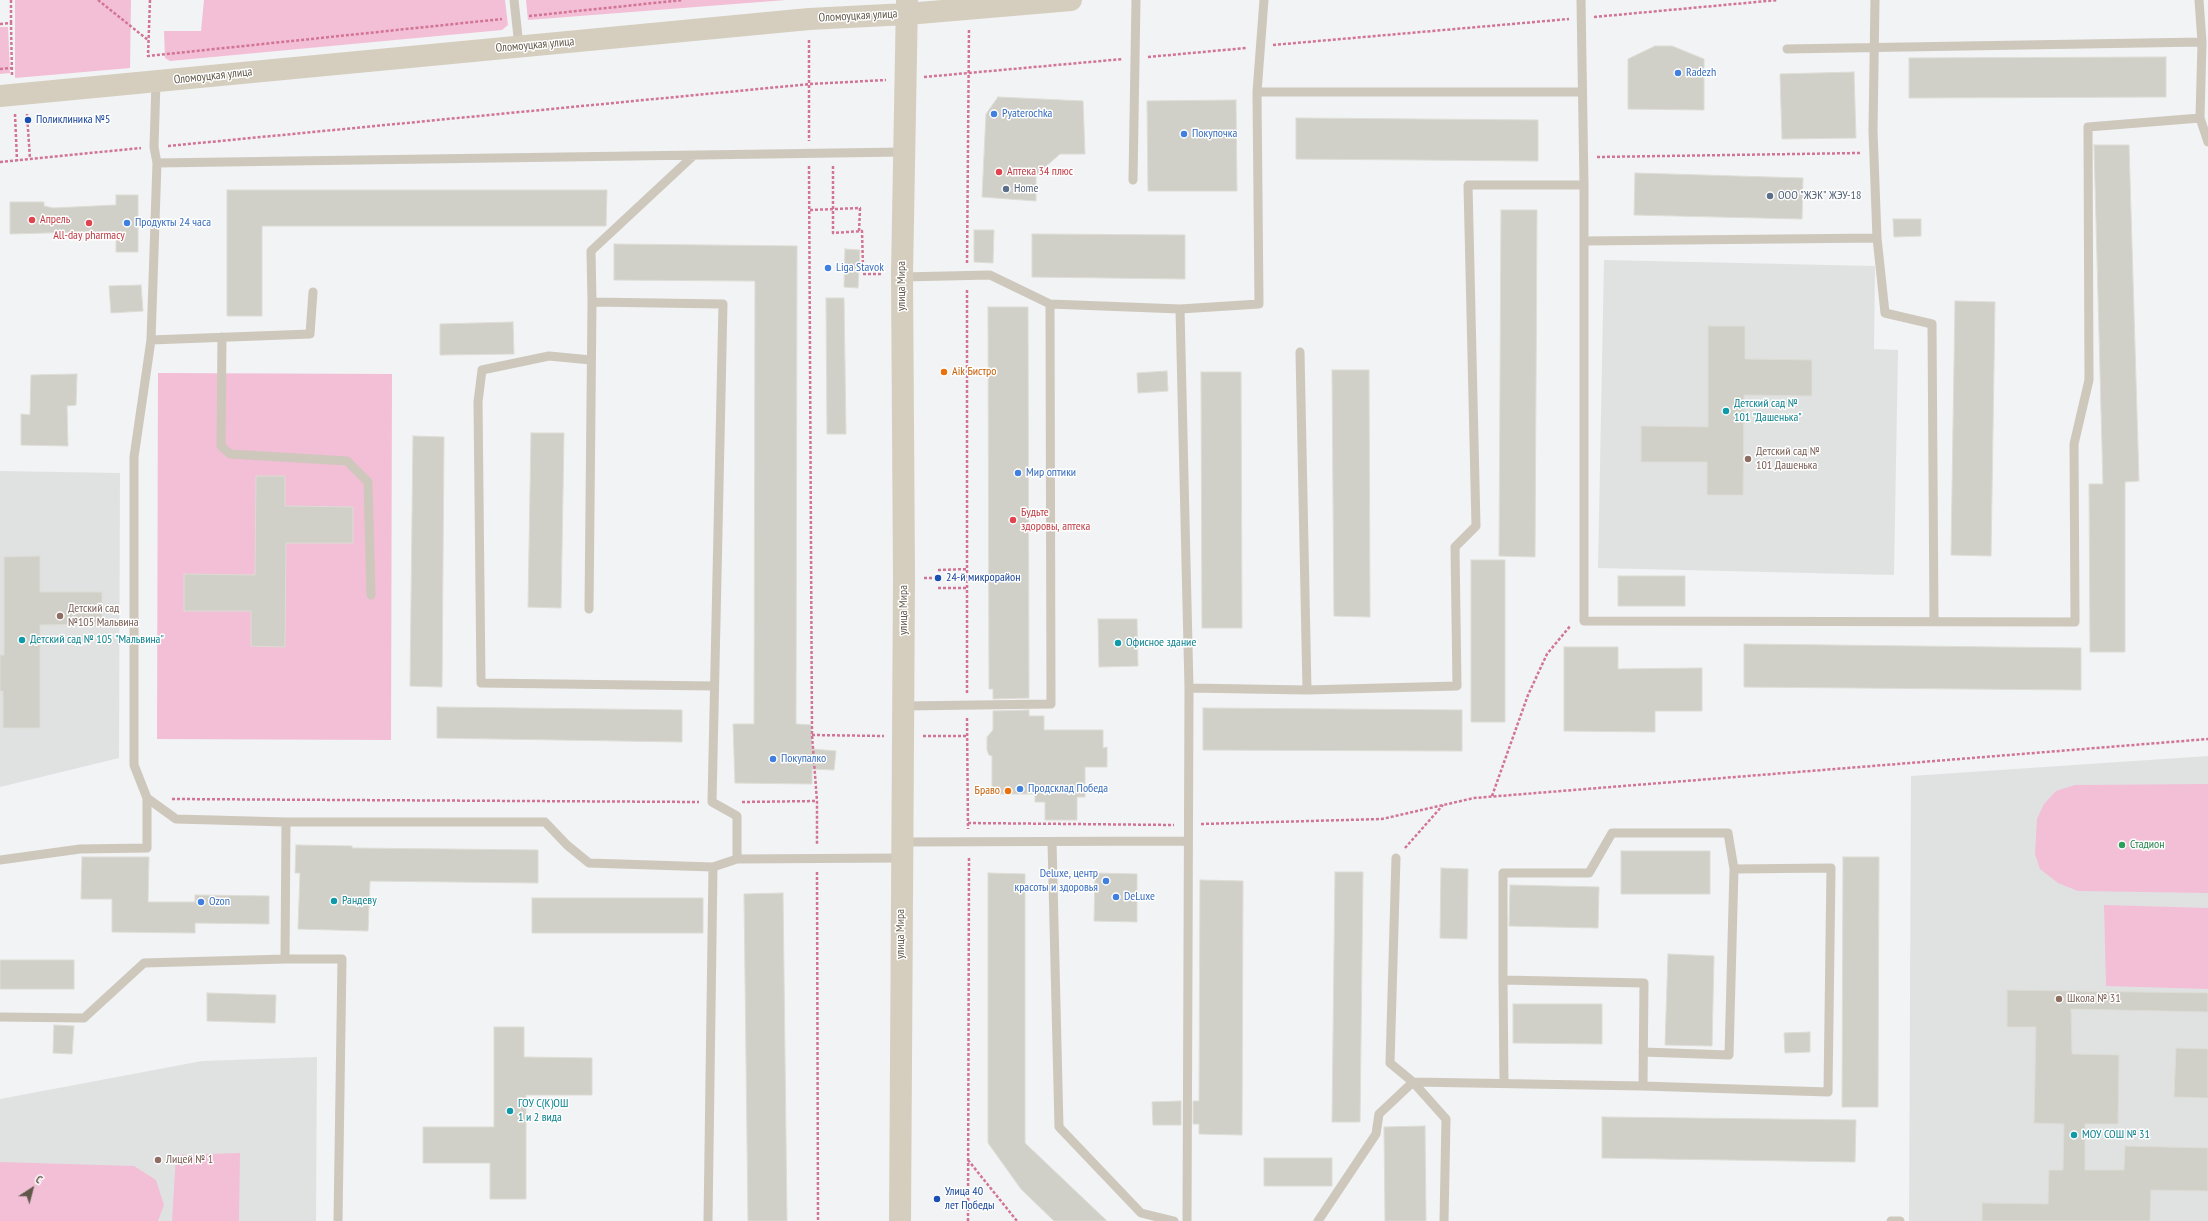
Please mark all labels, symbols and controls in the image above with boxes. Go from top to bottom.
street label: Оломоуцкая улица [818,7,898,25]
street label: Оломоуцкая улица [495,34,575,56]
street label: Оломоуцкая улица [173,65,253,87]
place label: Radezh [1686,66,1716,80]
marker: Radezh [1673,68,1683,78]
place label: Pyaterochka [1002,107,1052,121]
marker: Pyaterochka [989,109,999,119]
place label: Поликлиника №5 [36,113,110,127]
marker: Поликлиника №5 [23,115,33,125]
place label: Покупочка [1192,127,1237,141]
marker: Покупочка [1179,129,1189,139]
place label: Аптека 34 плюс [1007,165,1073,179]
marker: Аптека 34 плюс [994,167,1004,177]
place label: Home [1014,182,1038,196]
marker: Home [1001,184,1011,194]
place label: ООО "ЖЭК" ЖЭУ-18 [1778,189,1861,203]
marker: ООО "ЖЭК" ЖЭУ-18 [1765,191,1775,201]
place label: Апрель [40,213,70,227]
marker: Апрель [27,215,37,225]
place label: Продукты 24 часа [135,216,211,230]
marker: All-day pharmacy [84,218,94,228]
marker: Продукты 24 часа [122,218,132,228]
place label: All-day pharmacy [53,229,125,243]
place label: Liga Stavok [836,261,884,275]
street label: улица Мира [895,261,909,311]
marker: Liga Stavok [823,263,833,273]
place label: Aik Бистро [952,365,996,379]
marker: Aik Бистро [939,367,949,377]
place label: Детский сад № 101 "Дашенька" [1734,397,1802,425]
marker: Детский сад № 101 "Дашенька" [1721,406,1731,416]
place label: Детский сад № 101 Дашенька [1756,445,1820,473]
marker: Детский сад № 101 Дашенька [1743,454,1753,464]
place label: Мир оптики [1026,466,1076,480]
marker: Мир оптики [1013,468,1023,478]
place label: Будьте здоровы, аптека [1021,506,1090,534]
marker: Будьте здоровы, аптека [1008,515,1018,525]
place label: 24-й микрорайон [946,571,1020,585]
marker: 24-й микрорайон [933,573,943,583]
street label: улица Мира [897,585,911,635]
place label: Детский сад №105 Мальвина [68,602,139,630]
marker: Детский сад №105 Мальвина [55,611,65,621]
place label: Детский сад № 105 "Мальвина" [30,633,164,647]
marker: Детский сад № 105 "Мальвина" [17,635,27,645]
place label: Офисное здание [1126,636,1196,650]
marker: Офисное здание [1113,638,1123,648]
place label: Покупалко [781,752,826,766]
marker: Покупалко [768,754,778,764]
place label: Продсклад Победа [1028,782,1108,796]
place label: Браво [975,784,1000,798]
marker: Продсклад Победа [1015,784,1025,794]
marker: Браво [1003,786,1013,796]
place label: Стадион [2130,838,2164,852]
marker: Стадион [2117,840,2127,850]
place label: Deluxe, центр красоты и здоровья [1015,867,1098,895]
marker: Deluxe, центр красоты и здоровья [1101,876,1111,886]
place label: DeLuxe [1124,890,1155,904]
marker: DeLuxe [1111,892,1121,902]
place label: Рандеву [342,894,377,908]
place label: Ozon [209,895,230,909]
marker: Рандеву [329,896,339,906]
marker: Ozon [196,897,206,907]
street label: улица Мира [894,909,908,959]
place label: Школа № 31 [2067,992,2121,1006]
marker: Школа № 31 [2054,994,2064,1004]
place label: ГОУ С(К)ОШ 1 и 2 вида [518,1097,568,1125]
marker: ГОУ С(К)ОШ 1 и 2 вида [505,1106,515,1116]
place label: МОУ СОШ № 31 [2082,1128,2150,1142]
marker: МОУ СОШ № 31 [2069,1130,2079,1140]
place label: Лицей № 1 [166,1153,213,1167]
marker: Лицей № 1 [153,1155,163,1165]
north arrow [12,1169,52,1209]
text: С [33,1172,45,1186]
place label: Улица 40 лет Победы [945,1185,994,1213]
marker: Улица 40 лет Победы [932,1194,942,1204]

